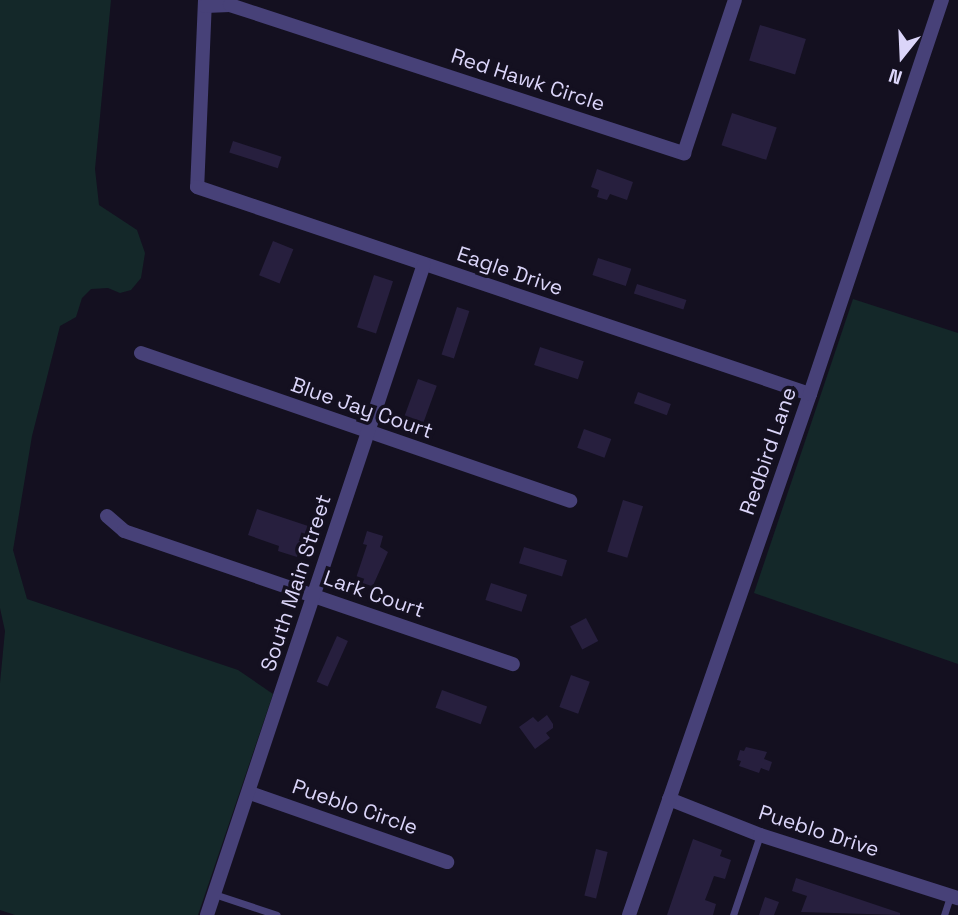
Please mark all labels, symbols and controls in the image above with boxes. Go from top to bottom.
north arrow [867,21,937,91]
street label: Red Hawk Circle [448,43,608,117]
text: N [885,63,905,90]
street label: Eagle Drive [454,241,566,301]
street label: Blue Jay Court [288,372,436,444]
street label: Redbird Lane [734,384,802,518]
street label: South Main Street [256,491,336,675]
street label: Lark Court [320,565,428,623]
street label: Pueblo Circle [289,774,421,840]
street label: Pueblo Drive [756,800,882,862]

